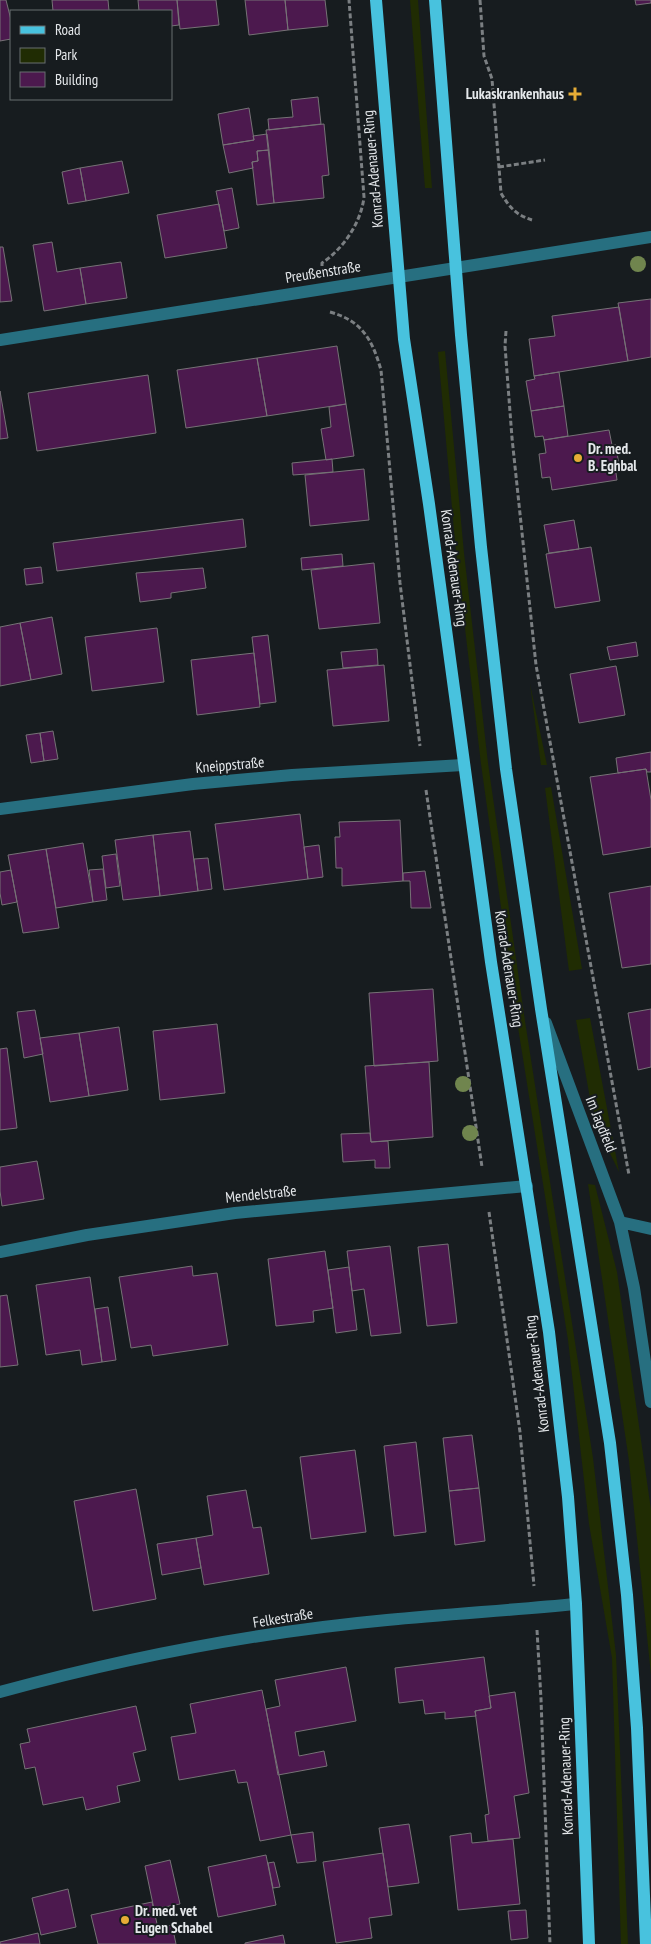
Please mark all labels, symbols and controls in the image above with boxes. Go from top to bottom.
legend [10,10,172,100]
text: Road [55,20,81,39]
text: Park [55,45,77,64]
text: Building [55,70,98,89]
place label: Lukaskrankenhaus [466,84,564,103]
marker: Lukaskrankenhaus [568,87,582,101]
street label: Konrad-Adenauer-Ring [358,110,387,229]
street label: Preußenstraße [284,256,362,287]
place label: Dr. med. B. Eghbal [588,439,637,475]
marker: Dr. med. B. Eghbal [572,452,584,464]
street label: Konrad-Adenauer-Ring [437,508,472,628]
street label: Kneippstraße [195,752,265,777]
street label: Konrad-Adenauer-Ring [491,909,528,1029]
street label: Im Jagdfeld [582,1093,621,1155]
street label: Mendelstraße [224,1180,297,1207]
street label: Konrad-Adenauer-Ring [520,1314,553,1434]
street label: Felkestraße [252,1603,314,1632]
street label: Konrad-Adenauer-Ring [554,1717,577,1835]
place label: Dr. med. vet Eugen Schabel [135,1901,213,1937]
marker: Dr. med. vet Eugen Schabel [119,1914,131,1926]

